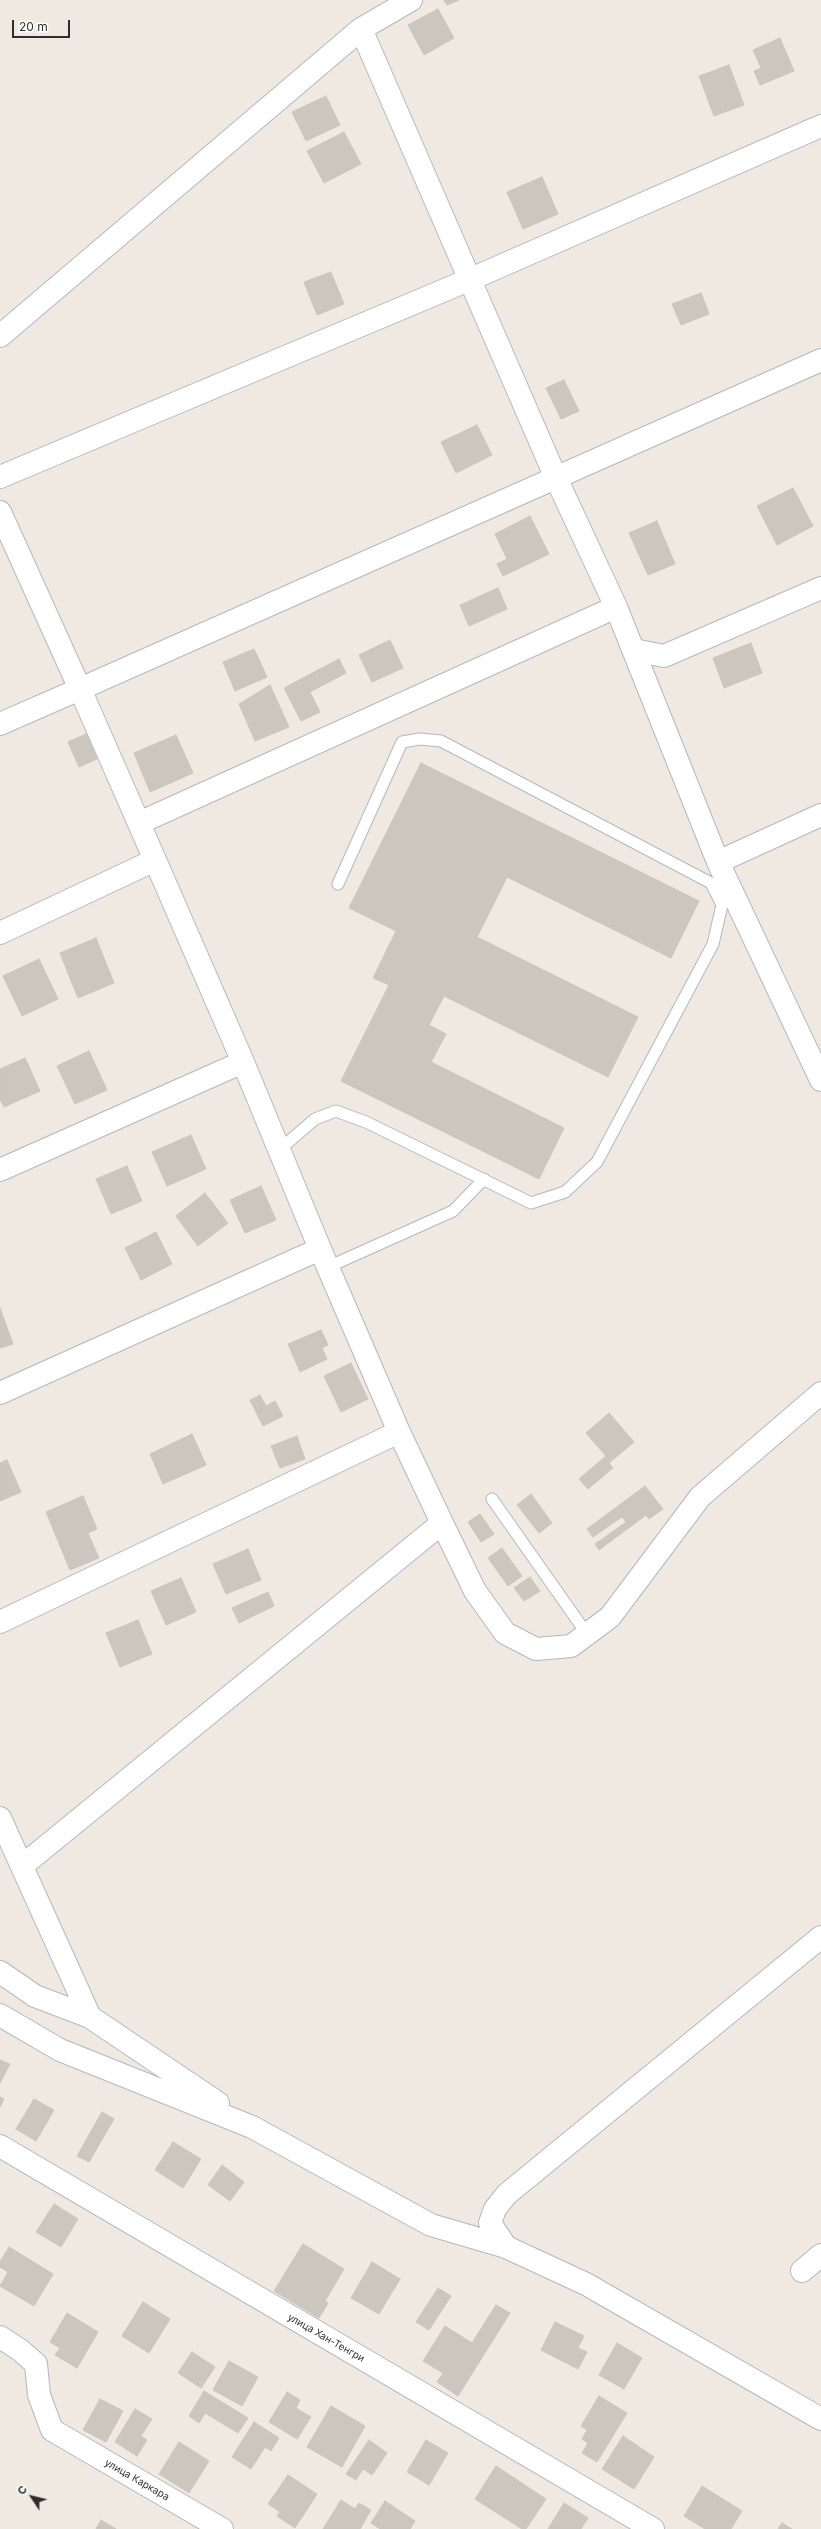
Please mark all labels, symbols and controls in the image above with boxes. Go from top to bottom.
scale bar [14,12,72,38]
text: 20 m [19,19,48,34]
street label: улица Хан-Тенгри [285,2311,367,2365]
street label: улица Каркара [103,2457,171,2503]
north arrow [12,2477,52,2517]
text: С [14,2483,30,2497]

